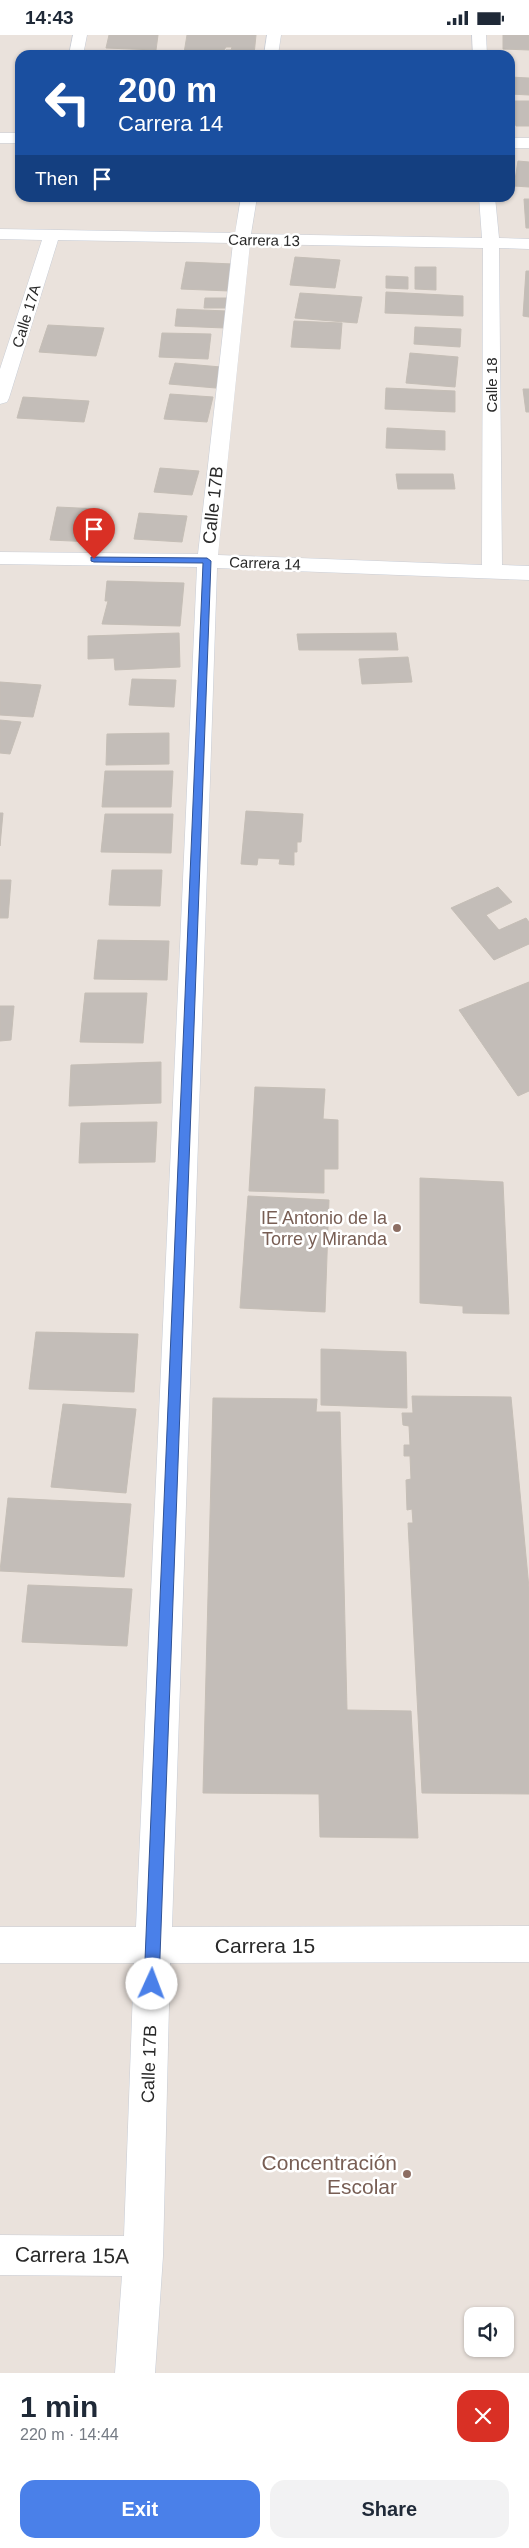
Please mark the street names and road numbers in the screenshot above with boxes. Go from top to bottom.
street label: Carrera 13 [228,231,300,249]
street label: Calle 17A [8,282,44,350]
street label: Calle 18 [483,357,500,413]
street label: Calle 17B [199,465,227,545]
street label: Carrera 14 [229,553,301,573]
street label: Carrera 15 [215,1934,315,1957]
street label: Calle 17B [138,2025,160,2103]
street label: Carrera 15A [15,2243,129,2267]

